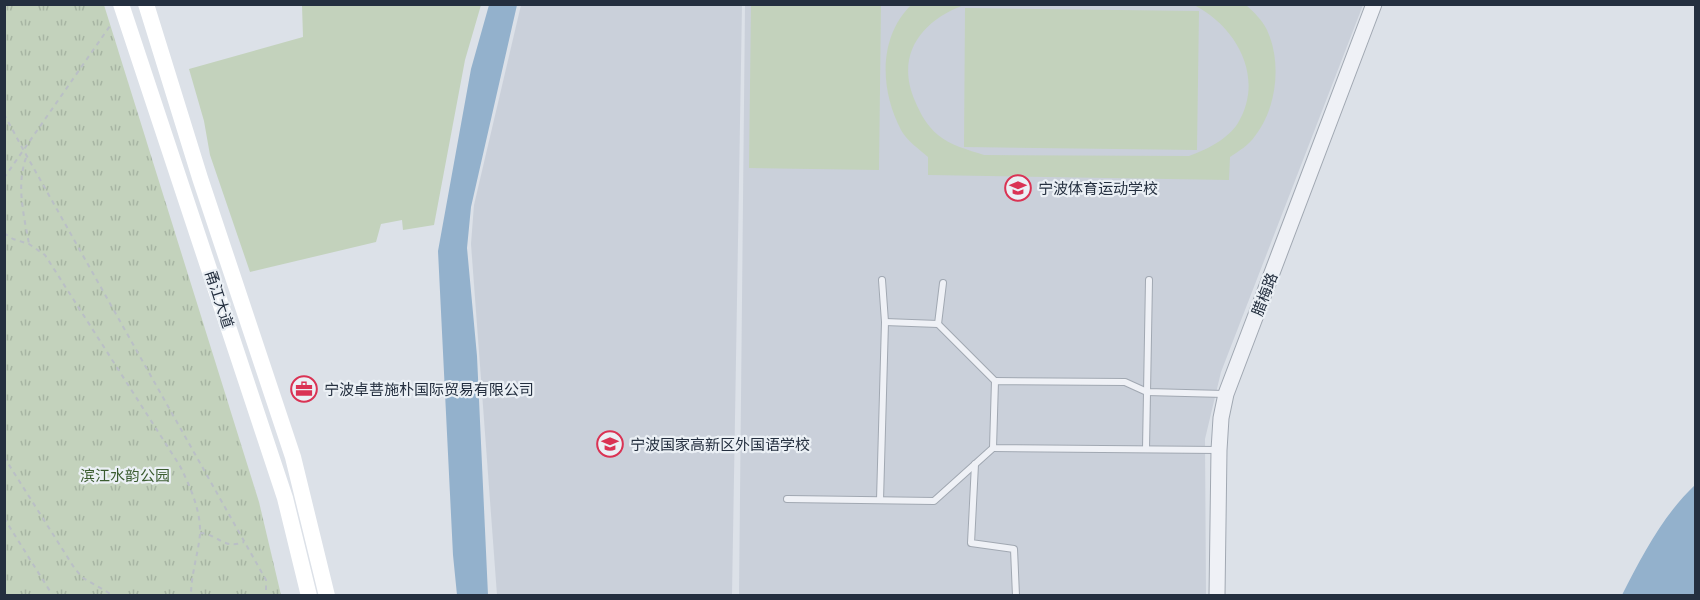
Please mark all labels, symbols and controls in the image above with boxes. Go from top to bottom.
school or university icon: 宁波体育运动学校 [1003,173,1033,203]
place label: 宁波体育运动学校 [1038,178,1158,198]
street label: 甬江大道 [201,267,239,331]
street label: 腊梅路 [1247,269,1281,319]
office icon: 宁波卓菩施朴国际贸易有限公司 [289,374,319,404]
place label: 宁波卓菩施朴国际贸易有限公司 [324,379,534,399]
school or university icon: 宁波国家高新区外国语学校 [595,429,625,459]
place label: 宁波国家高新区外国语学校 [630,434,810,454]
park label: 滨江水韵公园 [80,465,170,485]

